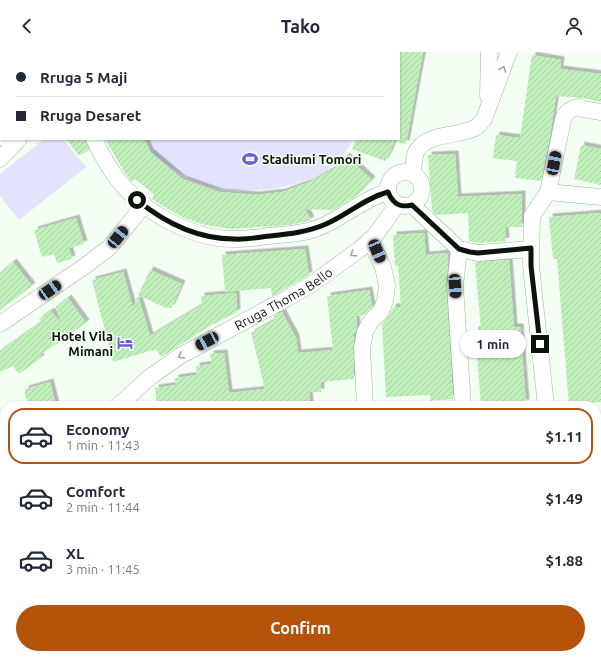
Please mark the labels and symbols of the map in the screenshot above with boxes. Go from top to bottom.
one-way arrow [498,65,506,72]
sports icon: Stadiumi Tomori [241,150,259,168]
car [546,150,562,176]
place label: Stadiumi Tomori [262,152,361,166]
route start [128,191,146,209]
car [106,224,130,250]
car [367,238,387,264]
one-way arrow [350,249,357,257]
street label: Rruga Thoma Bello [232,265,335,332]
car [448,274,462,298]
car [37,278,63,302]
place label: Hotel Vila Mimani [52,329,113,358]
car [194,330,220,352]
callout: 1 min [460,330,526,358]
hotel icon: Hotel Vila Mimani [116,334,134,352]
route end [531,335,549,353]
one-way arrow [178,351,185,358]

